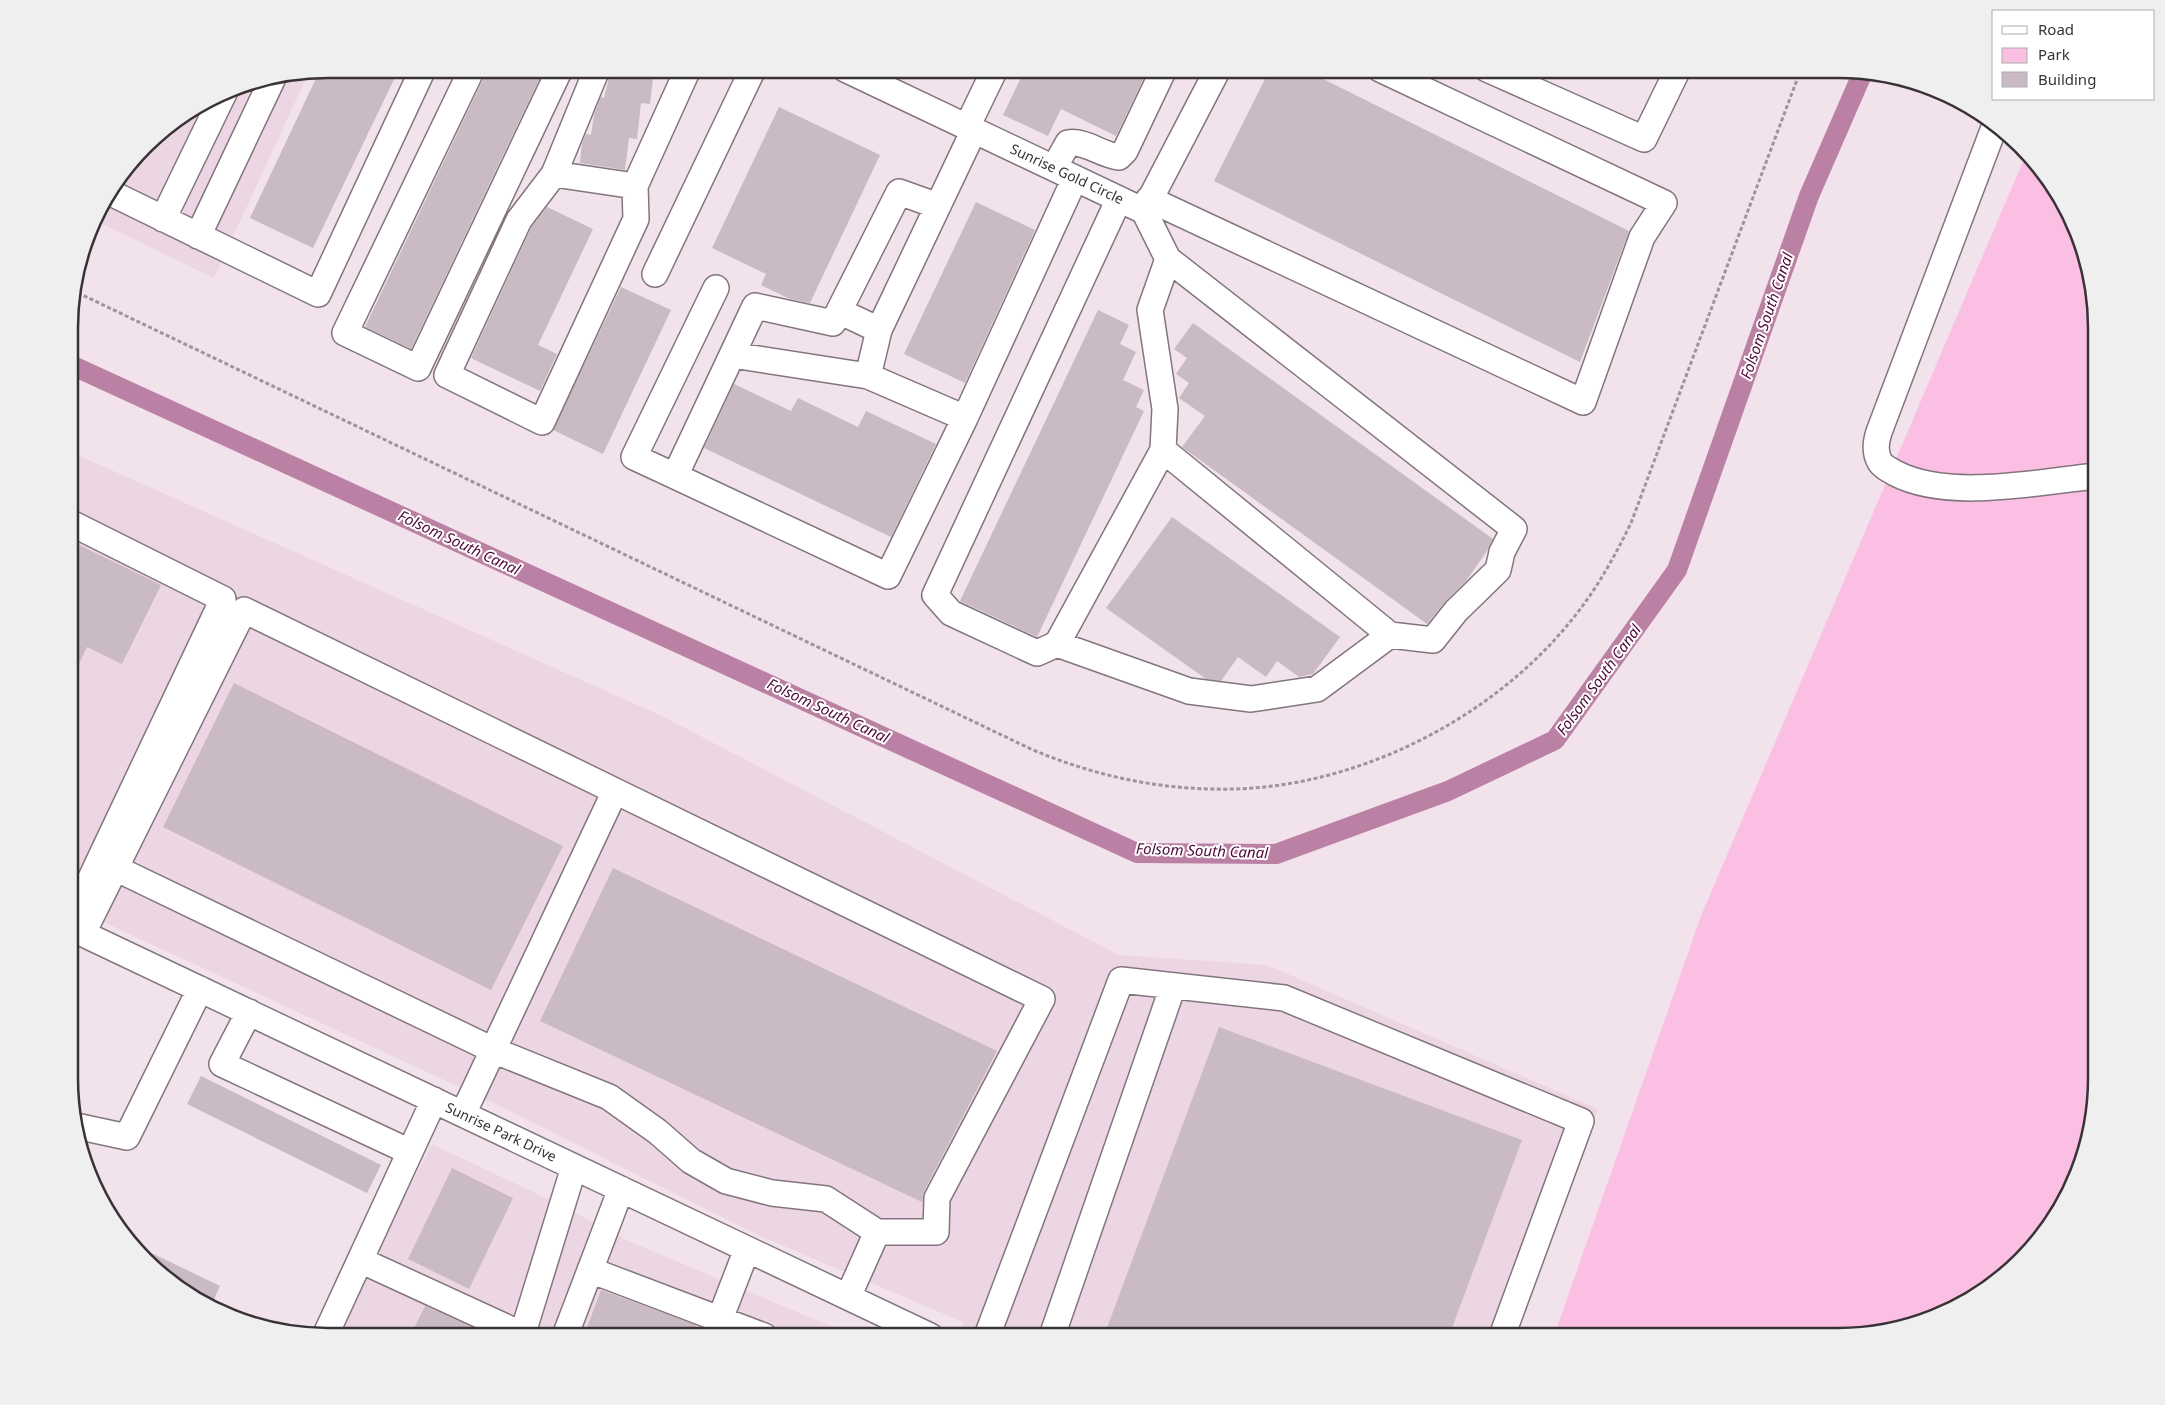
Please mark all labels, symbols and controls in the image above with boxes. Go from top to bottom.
legend [1992,10,2155,100]
text: Road [2038,19,2074,39]
text: Park [2038,44,2070,64]
text: Building [2038,69,2096,89]
street label: Sunrise Gold Circle [1007,139,1127,208]
water label: Folsom South Canal [1735,249,1797,381]
water label: Folsom South Canal [395,505,525,580]
water label: Folsom South Canal [1551,619,1646,739]
water label: Folsom South Canal [764,673,894,748]
water label: Folsom South Canal [1136,838,1270,862]
street label: Sunrise Park Drive [443,1097,560,1166]

